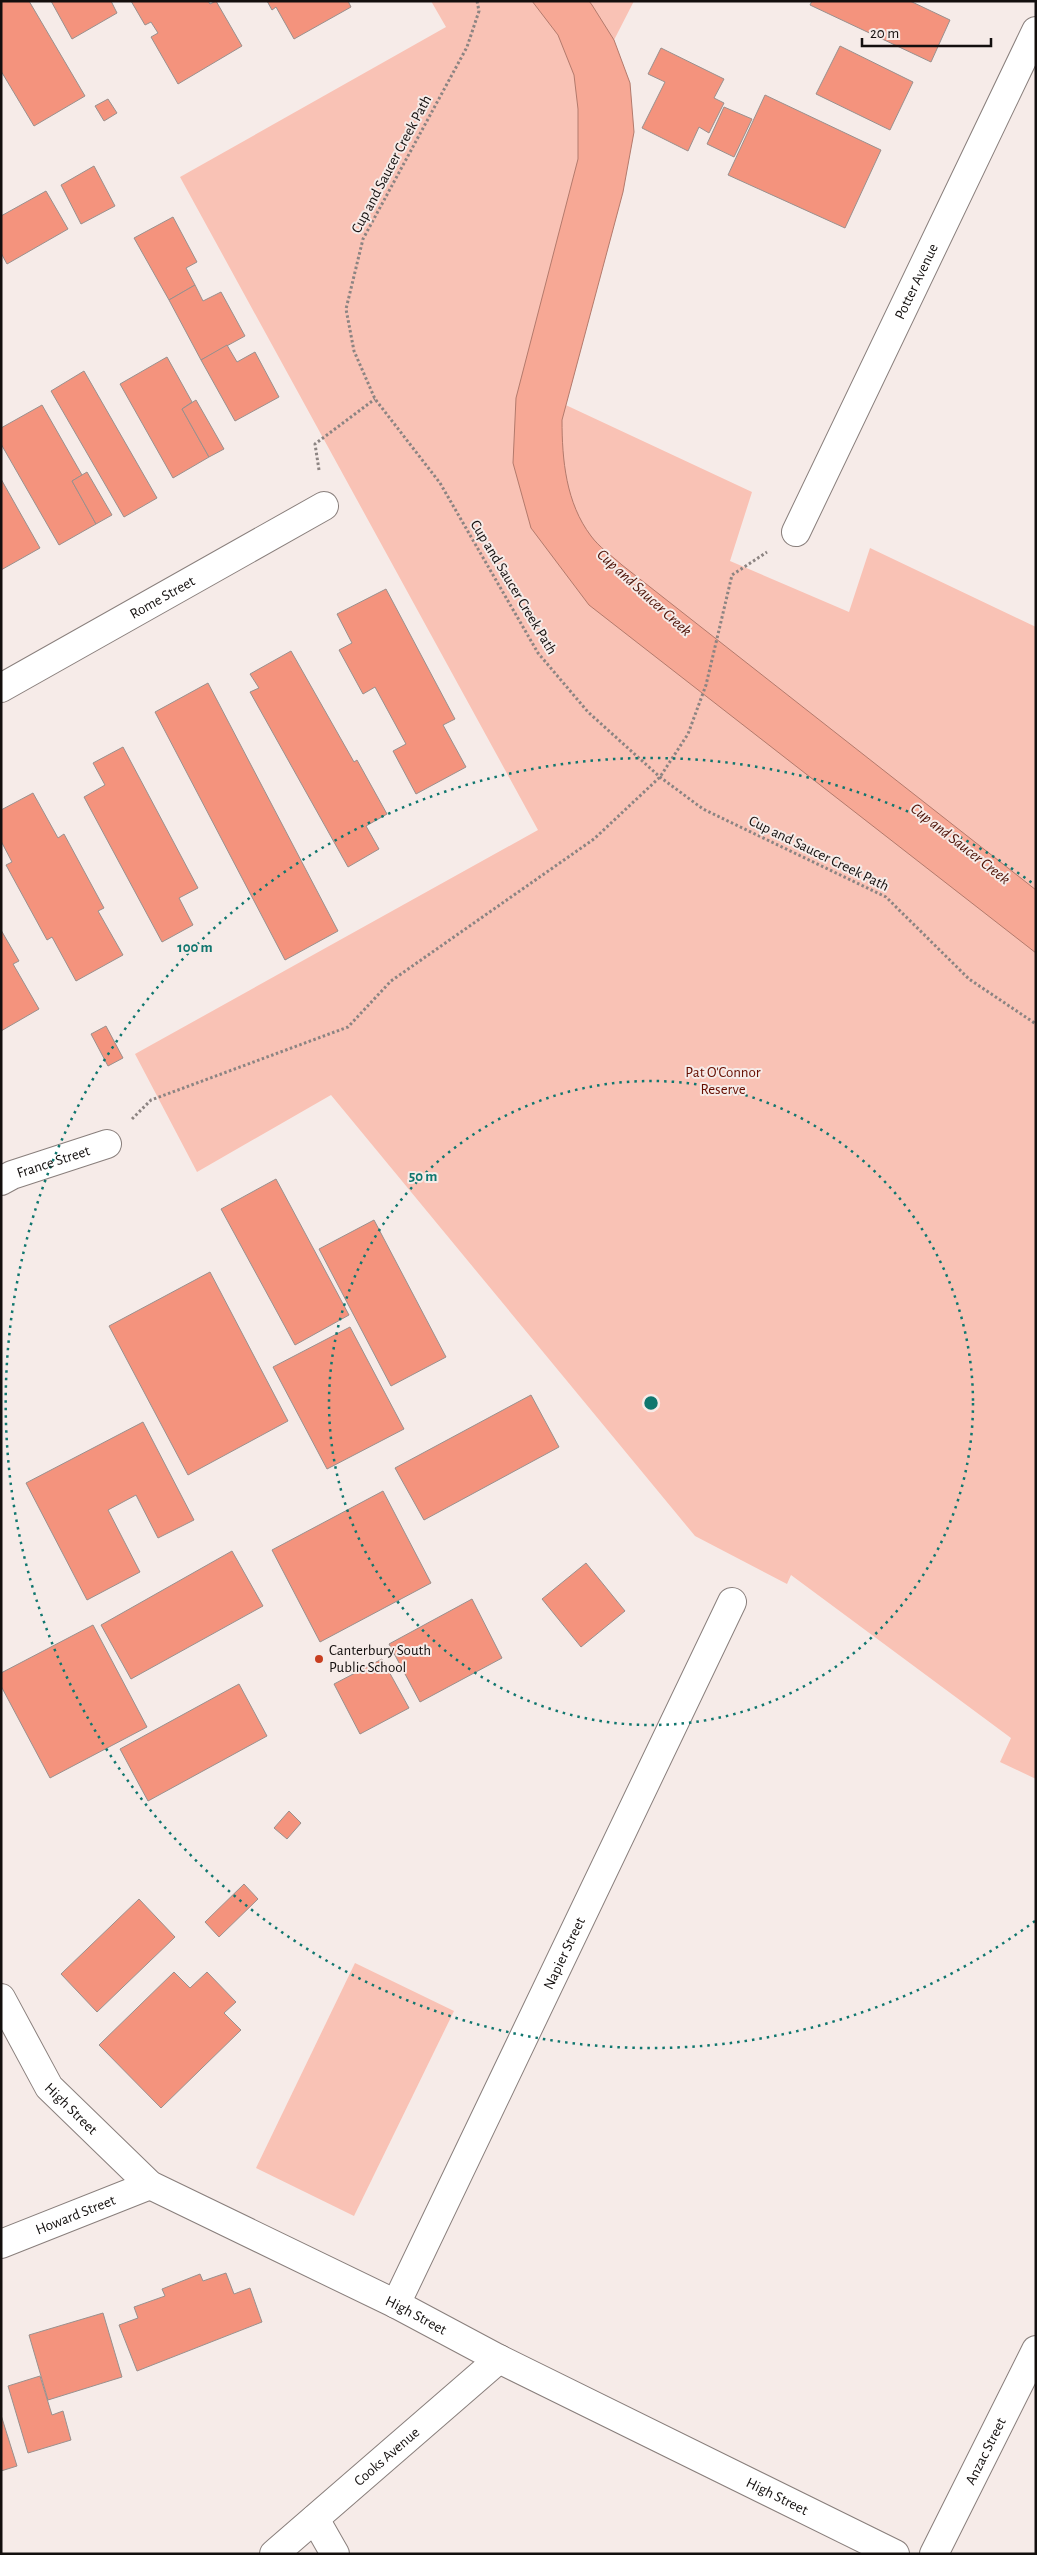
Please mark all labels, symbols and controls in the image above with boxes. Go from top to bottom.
scale bar [862,15,991,47]
text: 20 m [870,26,899,41]
street label: Cup and Saucer Creek Path [349,93,434,236]
street label: Potter Avenue [892,241,941,322]
street label: Cup and Saucer Creek Path [468,517,560,657]
water label: Cup and Saucer Creek [593,546,695,640]
street label: Rome Street [127,573,198,622]
water label: Cup and Saucer Creek [907,800,1013,888]
street label: Cup and Saucer Creek Path [746,813,891,894]
text: 100 m [177,940,213,955]
park label: Pat O'Connor Reserve [685,1065,761,1097]
street label: France Street [15,1143,92,1181]
text: 50 m [409,1169,437,1184]
centre of rings [642,1394,660,1412]
place label: Canterbury South Public School [329,1643,431,1675]
marker: Canterbury South Public School [313,1653,325,1665]
street label: Napier Street [541,1915,588,1992]
street label: High Street [42,2080,100,2138]
street label: Howard Street [34,2192,118,2237]
street label: High Street [383,2293,449,2338]
street label: Anzac Street [963,2415,1009,2487]
street label: Cooks Avenue [351,2425,422,2489]
street label: High Street [744,2475,810,2518]

